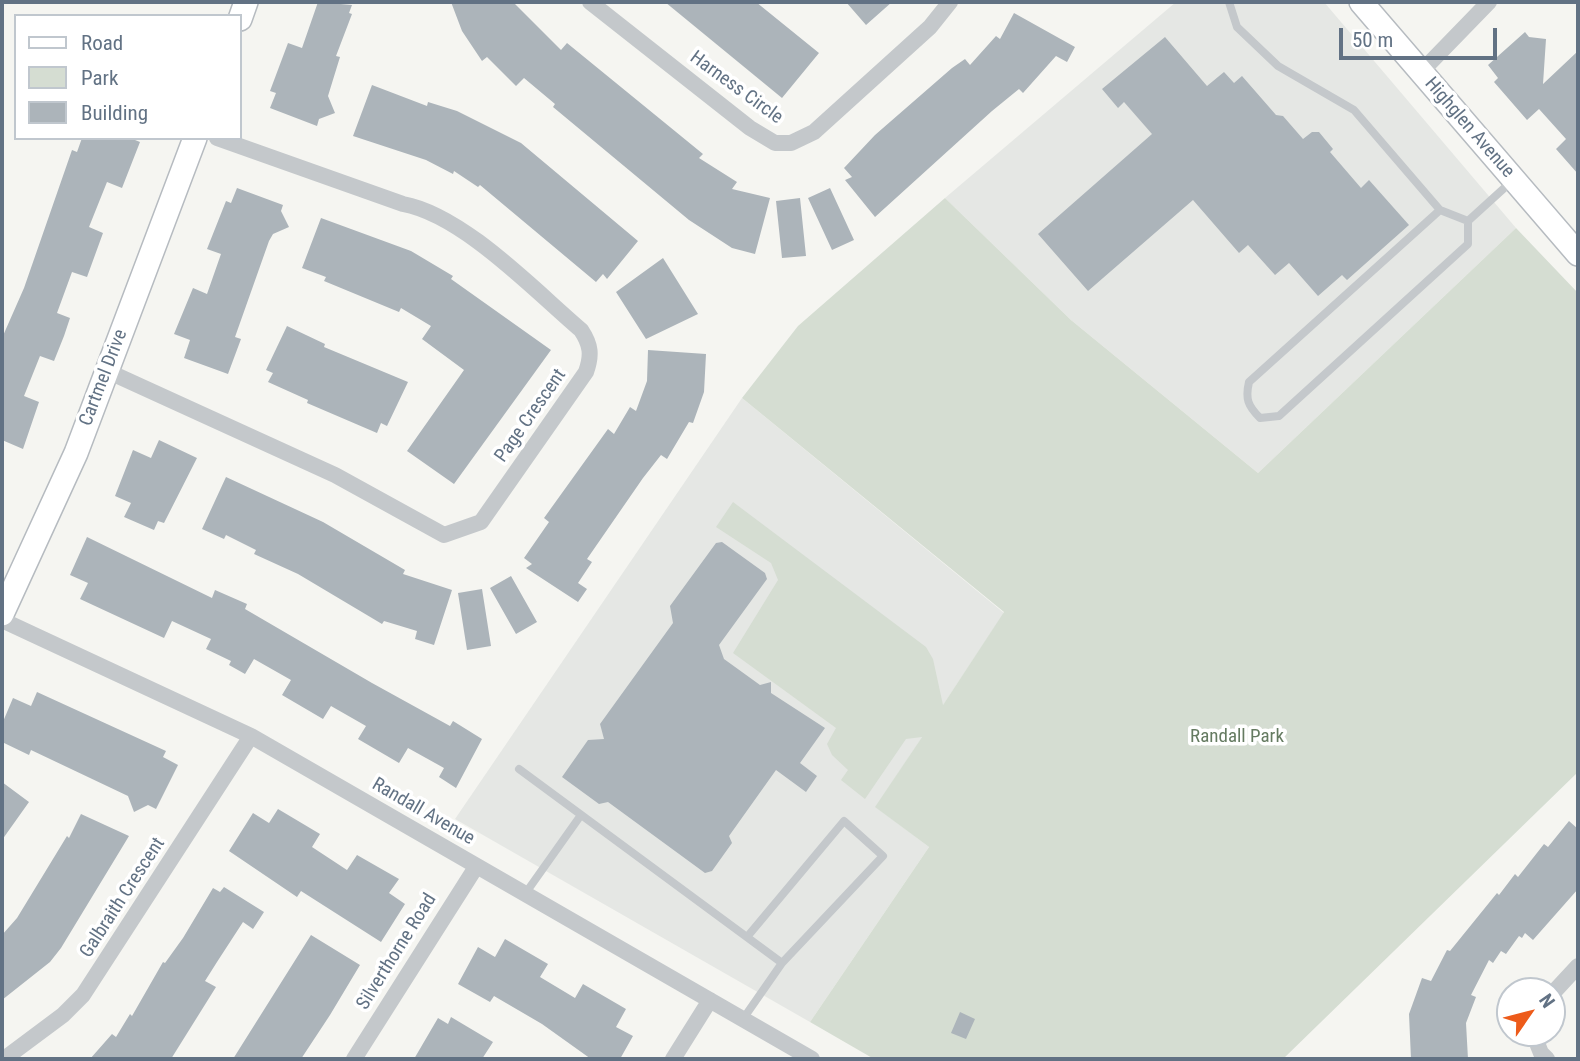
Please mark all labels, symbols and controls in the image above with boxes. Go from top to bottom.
legend [14,14,242,140]
scale bar [1342,14,1500,58]
text: 50 m [1352,28,1393,52]
text: Road [81,31,123,55]
street label: Harness Circle [685,47,787,129]
text: Park [81,66,118,90]
street label: Highglen Avenue [1419,73,1519,183]
text: Building [81,101,148,125]
street label: Cartmel Drive [75,326,133,430]
street label: Page Crescent [491,365,571,467]
park label: Randall Park [1190,726,1284,748]
street label: Randall Avenue [368,773,478,851]
street label: Galbraith Crescent [76,834,170,962]
street label: Silverthorne Road [352,890,442,1014]
north arrow [1496,977,1566,1047]
text: N [1534,989,1560,1012]

